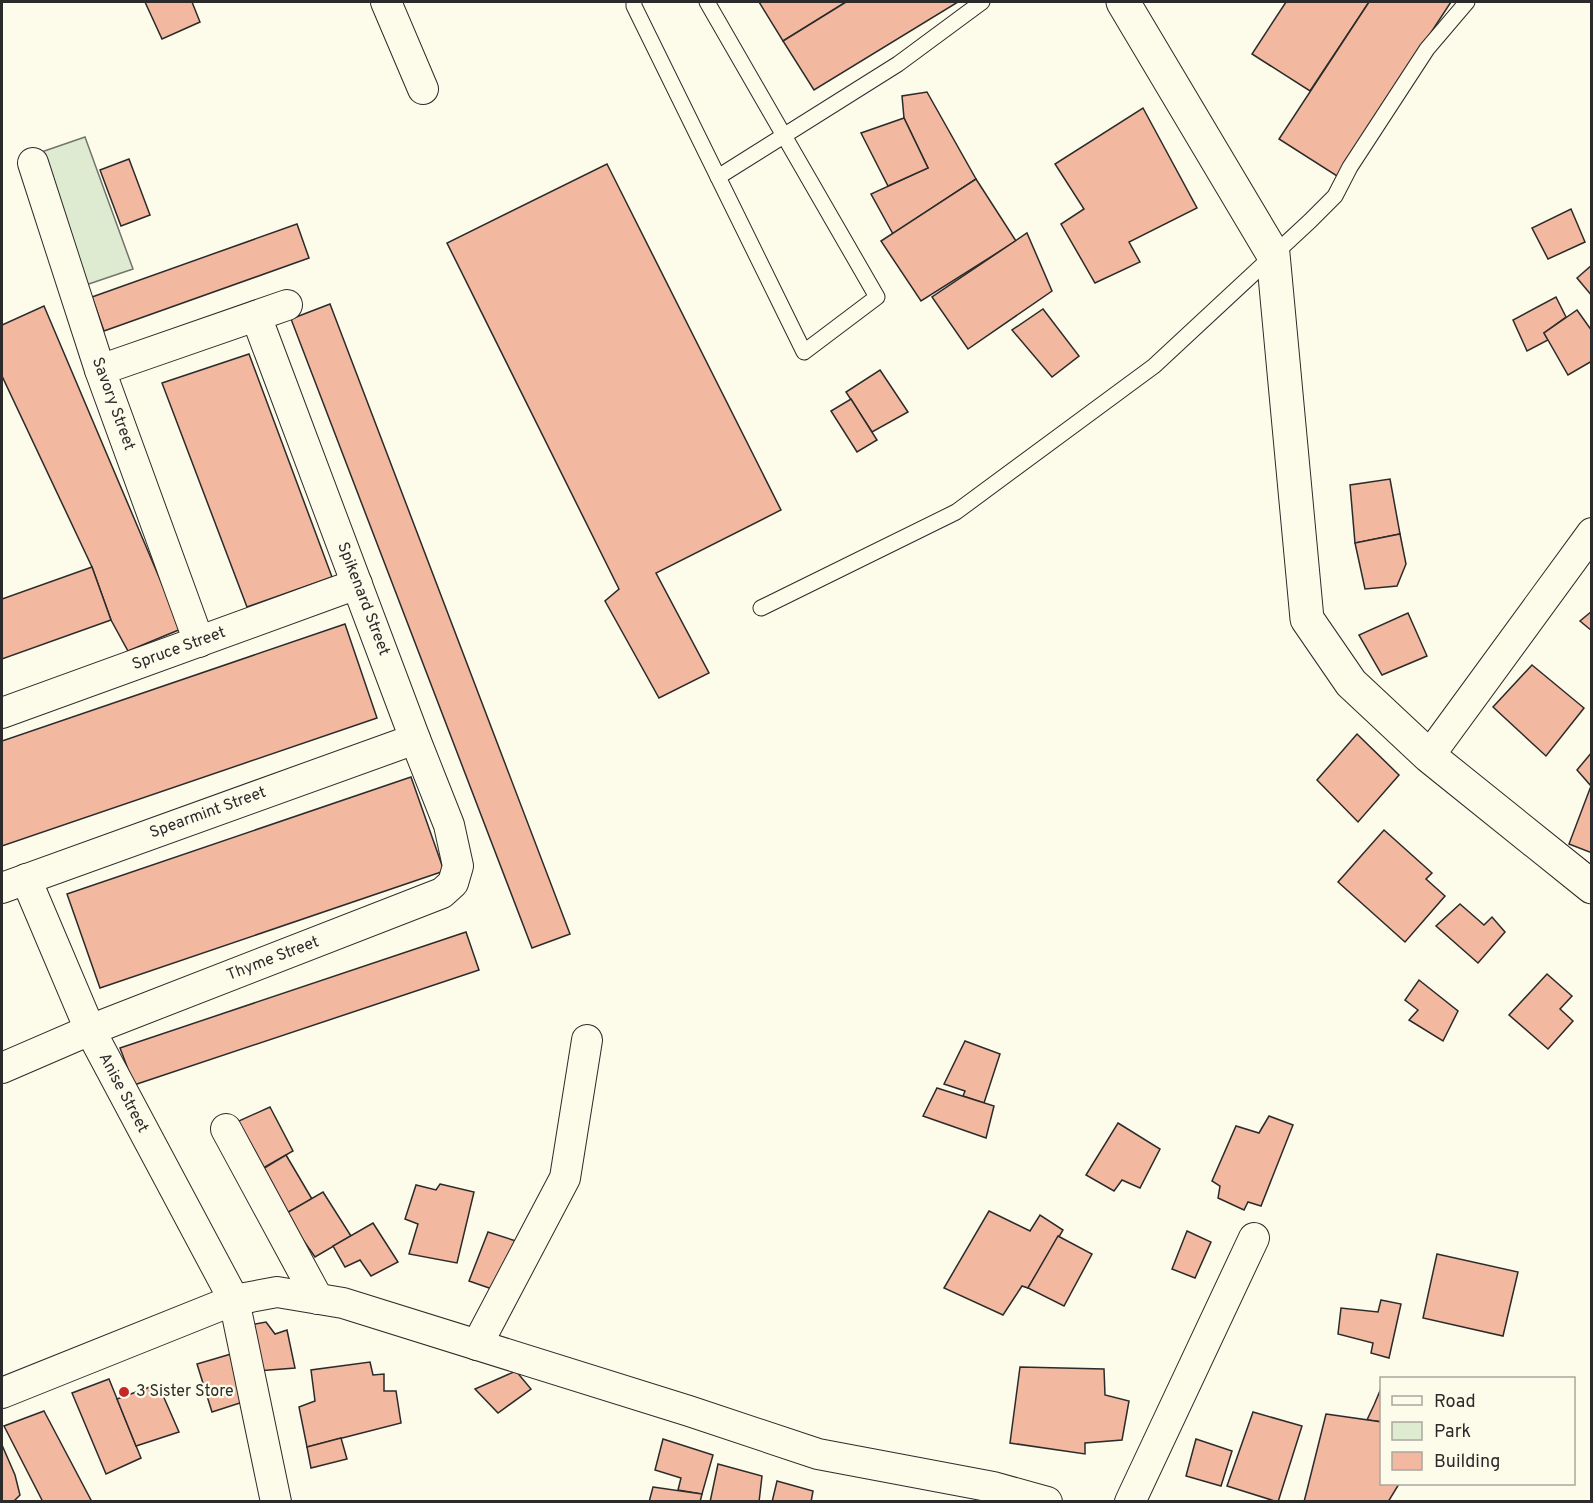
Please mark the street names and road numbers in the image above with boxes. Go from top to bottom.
street label: Savory Street [87,355,139,453]
street label: Spikenard Street [332,539,394,659]
street label: Spruce Street [129,623,229,675]
street label: Spearmint Street [147,783,269,843]
street label: Thyme Street [224,932,322,986]
street label: Anise Street [94,1050,152,1136]

